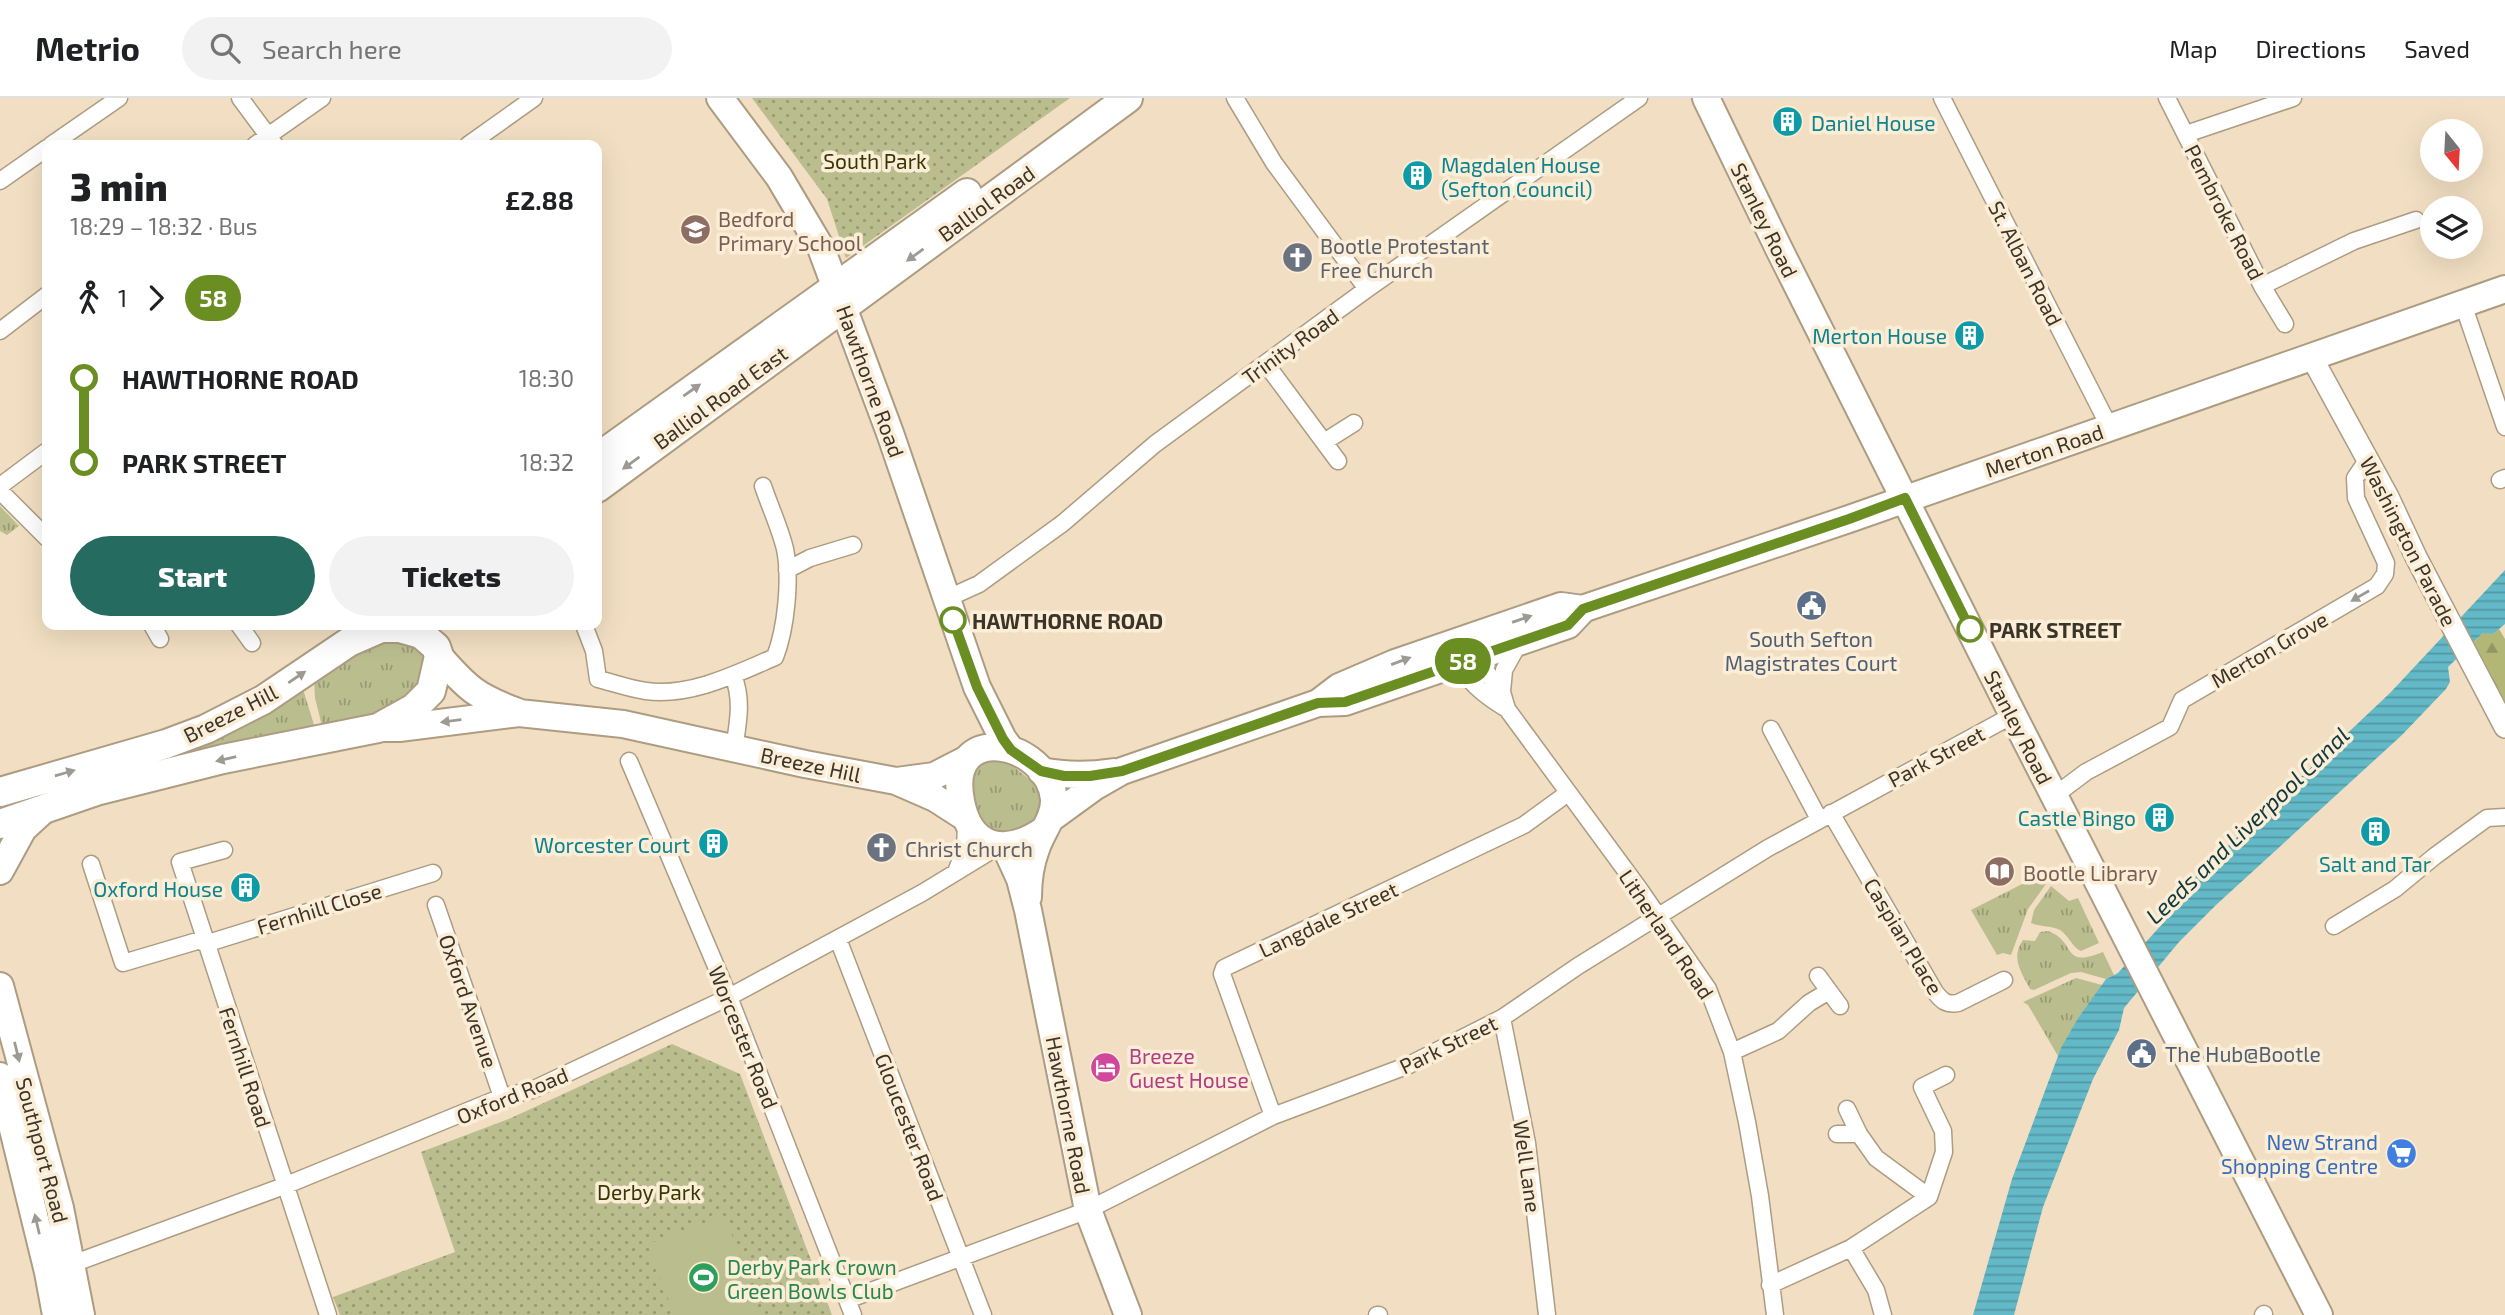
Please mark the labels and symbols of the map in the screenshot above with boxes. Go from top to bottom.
building icon: Daniel House [1771,105,1805,139]
place label: Daniel House [1811,110,1935,135]
north arrow [2420,119,2483,182]
street label: Pembroke Road [2180,140,2270,284]
park label: South Park [823,148,927,173]
place label: Magdalen House (Sefton Council) [1441,152,1600,201]
building icon: Magdalen House (Sefton Council) [1401,159,1435,193]
street label: Stanley Road [1726,159,1804,281]
street label: Balliol Road [933,160,1039,246]
street label: St. Alban Road [1984,196,2068,330]
place label: Bedford Primary School [718,206,863,255]
school or university icon: Bedford Primary School [678,213,712,247]
place label: Bootle Protestant Free Church [1320,233,1489,282]
church icon: Bootle Protestant Free Church [1280,240,1314,274]
one-way arrow [906,247,924,261]
street label: Hawthorne Road [832,302,910,460]
street label: Trinity Road [1237,303,1343,389]
building icon: Merton House [1953,318,1987,352]
place label: Merton House [1812,323,1947,348]
street label: Balliol Road East [648,340,792,454]
one-way arrow [683,383,701,397]
street label: Merton Road [1982,418,2106,482]
street label: Washington Parade [2355,452,2463,630]
one-way arrow [621,456,640,470]
public building icon: South Sefton Magistrates Court [1794,589,1828,623]
one-way arrow [2351,590,2370,602]
street label: Merton Grove [2206,606,2332,692]
marker: HAWTHORNE ROAD [940,607,966,633]
place label: HAWTHORNE ROAD [972,608,1163,633]
one-way arrow [1512,613,1533,624]
marker: PARK STREET [1957,616,1983,642]
place label: PARK STREET [1989,617,2122,642]
place label: South Sefton Magistrates Court [1725,626,1897,675]
line badge: 58 [1432,638,1494,684]
one-way arrow [1390,655,1411,666]
street label: Stanley Road [1980,666,2058,788]
one-way arrow [288,670,306,684]
street label: Breeze Hill [179,678,282,747]
one-way arrow [440,716,462,727]
street label: Park Street [1883,720,1989,792]
water label: Leeds and Liverpool Canal [2140,721,2354,929]
street label: Breeze Hill [758,741,864,787]
one-way arrow [215,753,237,764]
one-way arrow [55,767,76,777]
building icon: Castle Bingo [2142,800,2176,834]
place label: Castle Bingo [2018,805,2136,830]
building icon: Salt and Tar [2358,814,2392,848]
building icon: Worcester Court [696,827,730,861]
church icon: Christ Church [865,831,899,865]
place label: Worcester Court [534,832,690,857]
place label: Christ Church [905,836,1033,861]
place label: Salt and Tar [2319,851,2432,876]
library icon: Bootle Library [1983,855,2017,889]
place label: Bootle Library [2023,860,2158,885]
street label: Litherland Road [1614,864,1720,1004]
building icon: Oxford House [229,871,263,905]
street label: Caspian Place [1859,873,1949,999]
place label: Oxford House [93,876,223,901]
street label: Langdale Street [1255,876,1401,962]
street label: Fernhill Close [254,877,384,939]
street label: Oxford Avenue [434,931,504,1071]
street label: Worcester Road [704,962,784,1112]
street label: Fernhill Road [215,1004,277,1130]
street label: Park Street [1395,1010,1501,1078]
street label: Hawthorne Road [1041,1034,1097,1196]
public building icon: The Hub@Bootle [2125,1036,2159,1070]
one-way arrow [12,1041,23,1063]
place label: The Hub@Bootle [2165,1041,2321,1066]
place label: Breeze Guest House [1129,1043,1249,1092]
street label: Gloucester Road [870,1050,950,1204]
hotel icon: Breeze Guest House [1089,1050,1123,1084]
street label: Oxford Road [453,1061,571,1129]
street label: Southport Road [12,1075,74,1225]
street label: Well Lane [1509,1118,1547,1214]
place label: New Strand Shopping Centre [2221,1129,2378,1178]
supermarket icon: New Strand Shopping Centre [2384,1136,2418,1170]
park label: Derby Park [597,1179,701,1204]
one-way arrow [31,1213,42,1235]
place label: Derby Park Crown Green Bowls Club [727,1254,897,1303]
sports icon: Derby Park Crown Green Bowls Club [687,1261,721,1295]

